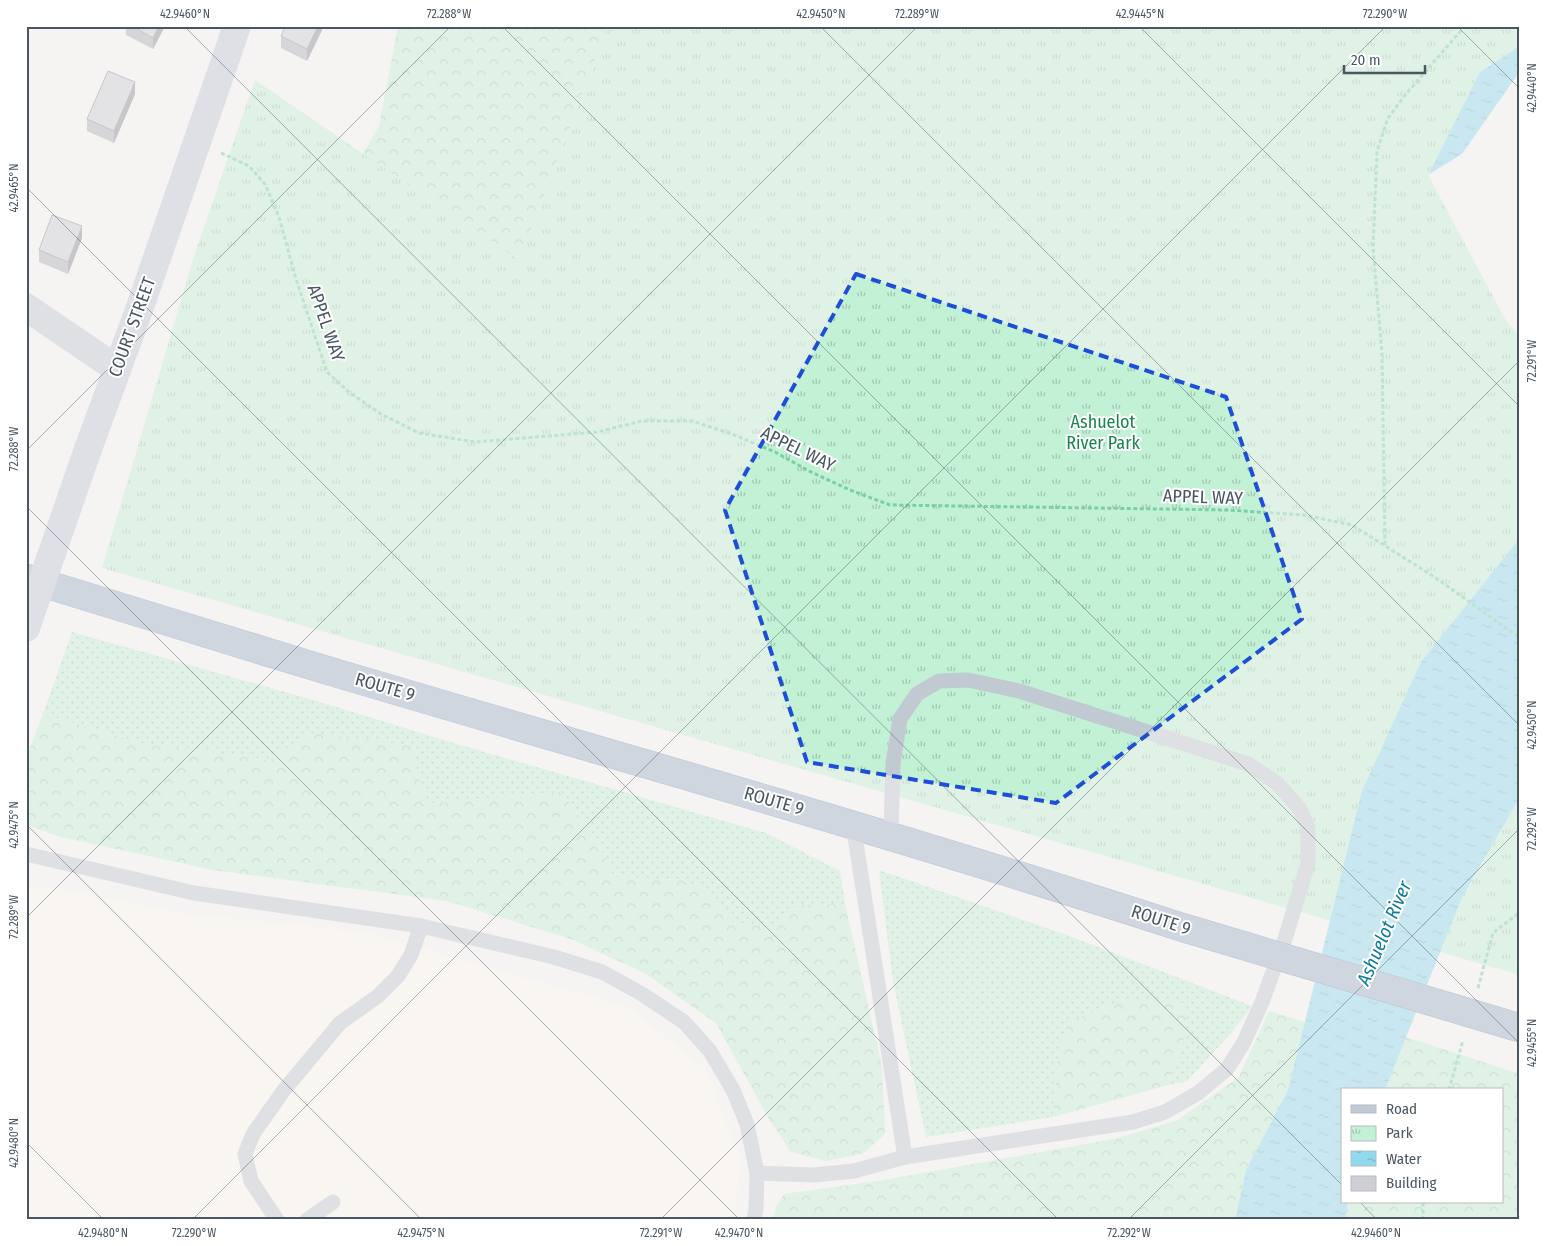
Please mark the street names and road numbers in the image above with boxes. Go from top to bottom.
street label: COURT STREET [104,273,160,380]
street label: APPEL WAY [303,282,349,364]
street label: APPEL WAY [757,422,839,476]
street label: APPEL WAY [1163,485,1243,509]
street label: ROUTE 9 [353,668,417,706]
street label: ROUTE 9 [742,782,806,820]
street label: ROUTE 9 [1128,900,1194,940]

